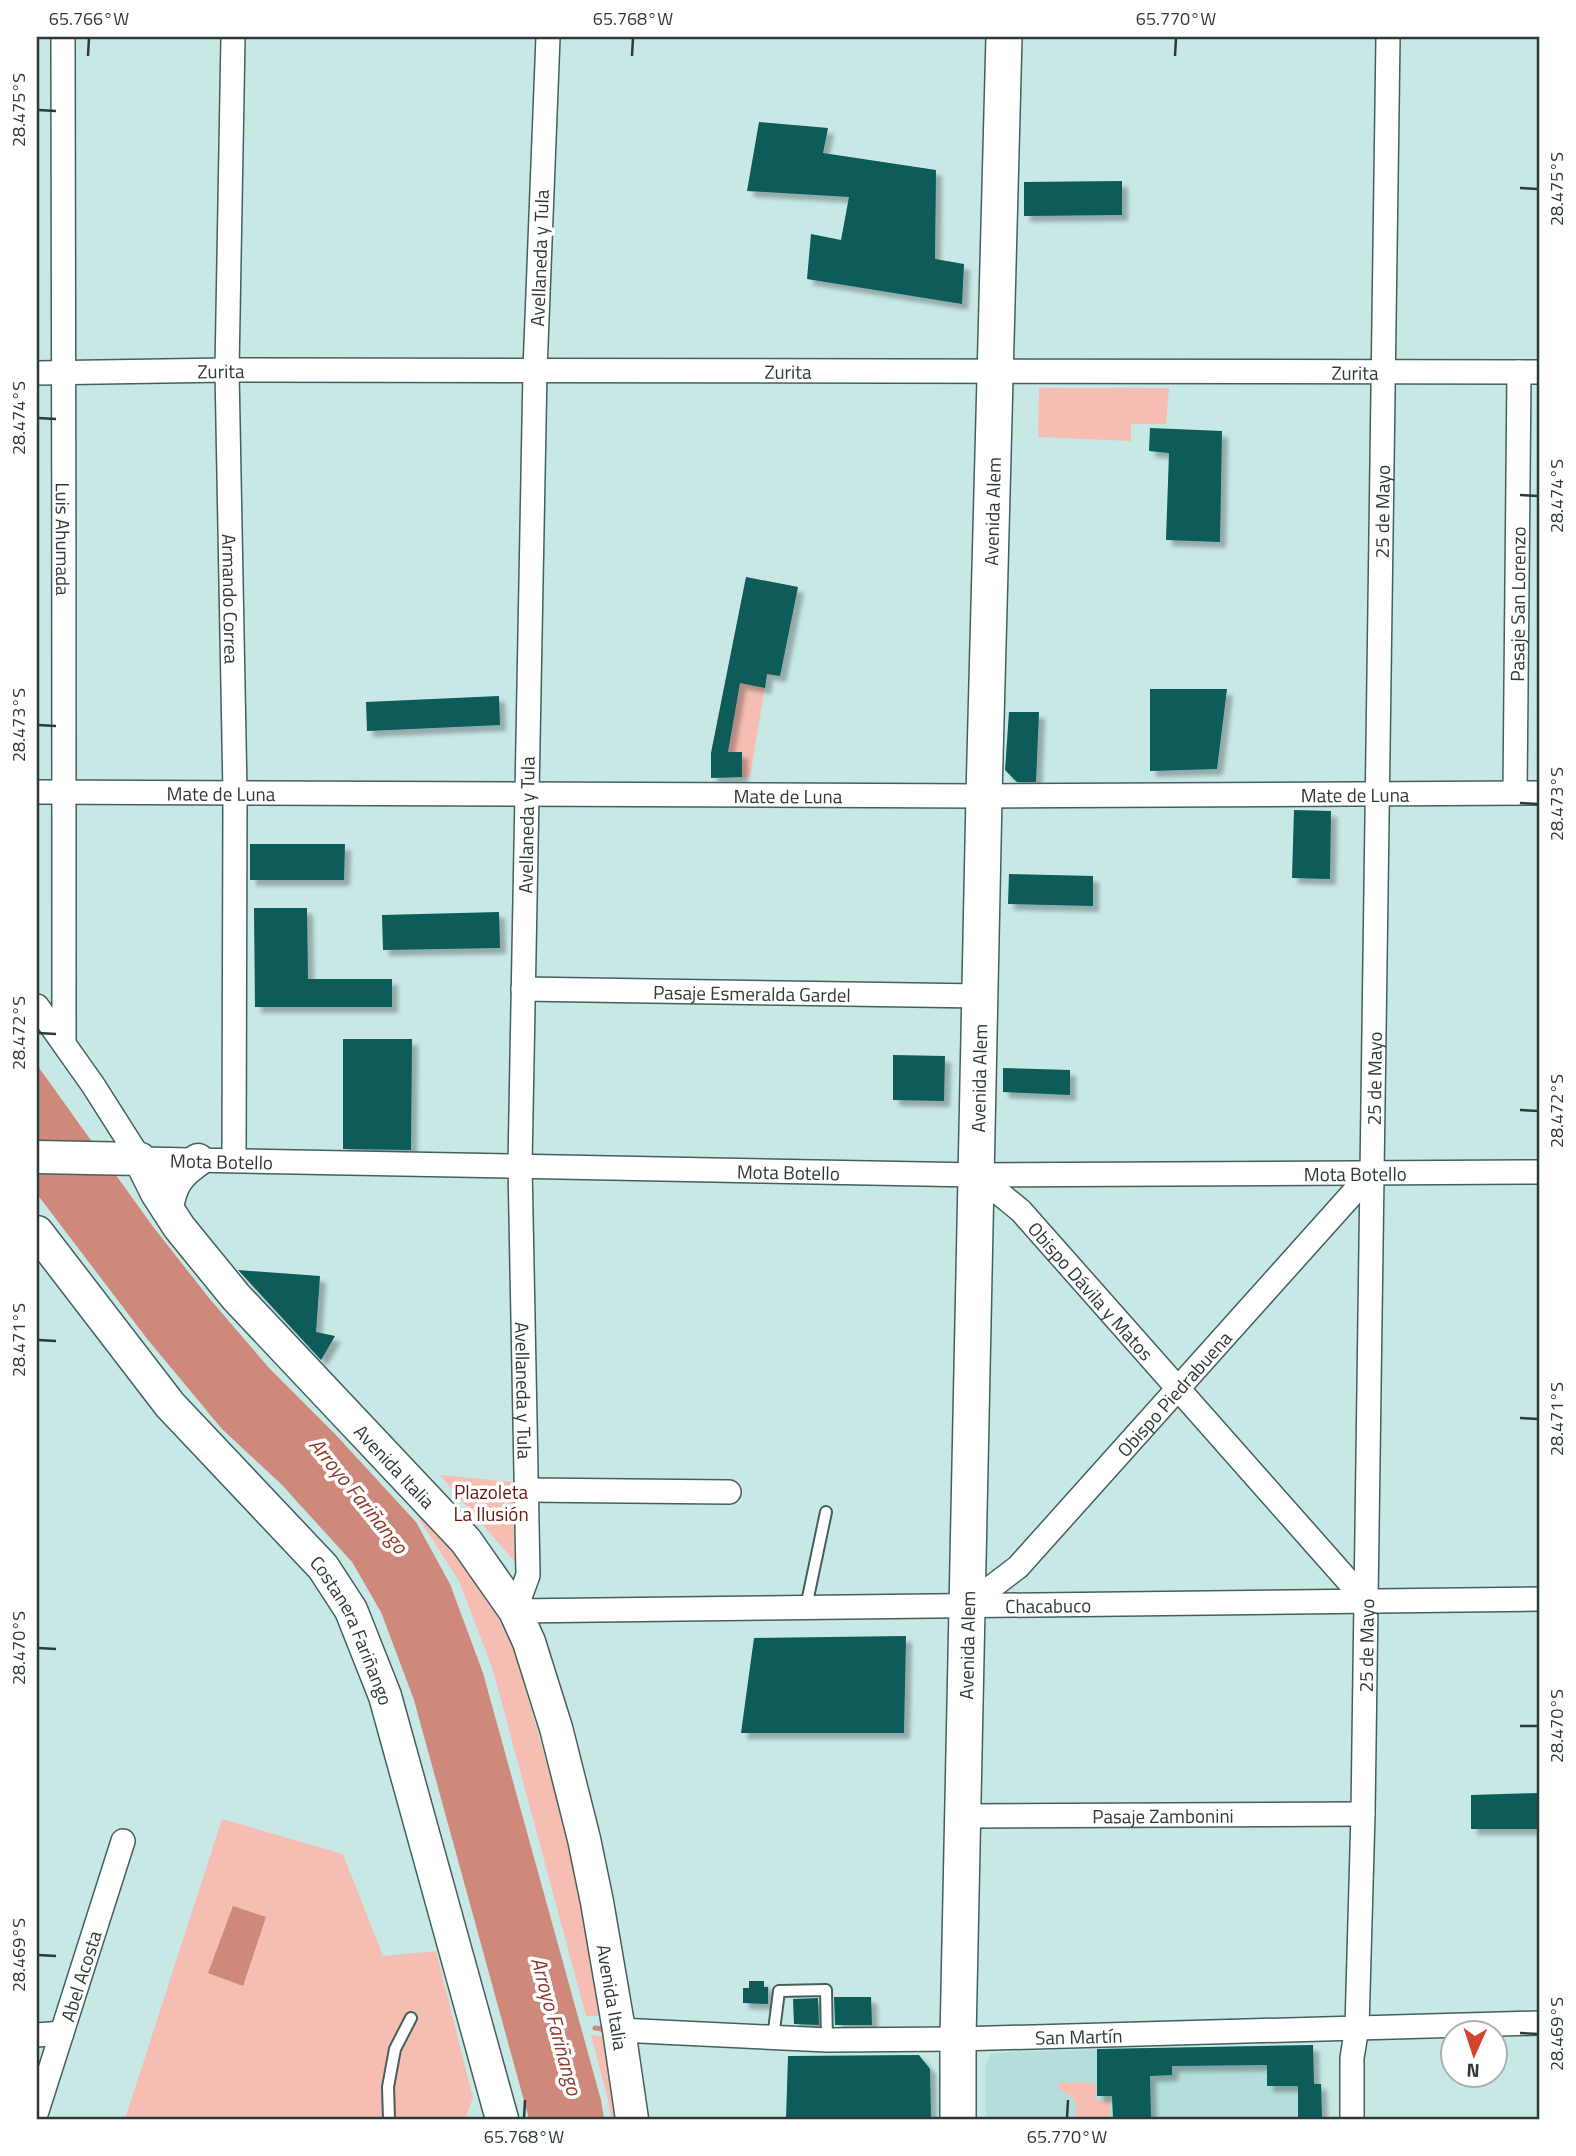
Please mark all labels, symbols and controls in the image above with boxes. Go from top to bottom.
text: 65.766°W [49,5,129,32]
text: 65.768°W [593,5,673,32]
text: 65.770°W [1136,5,1216,32]
text: 28.475°S [5,73,32,147]
text: 28.475°S [1543,152,1570,226]
street label: Avellaneda y Tula [522,189,556,327]
street label: Zurita [197,355,245,385]
street label: Zurita [764,356,812,385]
street label: Zurita [1331,357,1379,386]
text: 28.474°S [5,381,32,455]
street label: Avenida Alem [976,457,1007,566]
text: 28.474°S [1543,459,1570,533]
street label: 25 de Mayo [1366,465,1396,559]
street label: Luis Ahumada [49,482,79,596]
street label: Pasaje San Lorenzo [1502,526,1532,682]
street label: Armando Correa [216,534,247,665]
text: 28.473°S [5,688,32,762]
street label: Avellaneda y Tula [510,756,542,894]
text: 28.473°S [1543,767,1570,841]
street label: Mate de Luna [167,778,276,808]
street label: Mate de Luna [1301,779,1410,809]
street label: Mate de Luna [734,780,843,810]
street label: Pasaje Esmeralda Gardel [653,976,851,1009]
text: 28.472°S [5,996,32,1070]
street label: Avenida Alem [962,1023,994,1133]
street label: 25 de Mayo [1358,1031,1389,1126]
text: 28.472°S [1543,1074,1570,1148]
street label: Mota Botello [170,1145,273,1176]
street label: Mota Botello [737,1156,840,1187]
street label: Mota Botello [1304,1158,1407,1188]
street label: Obispo Dávila y Matos [1022,1214,1161,1367]
text: 28.471°S [5,1303,32,1377]
street label: Avellaneda y Tula [509,1322,540,1460]
street label: Obispo Piedrabuena [1109,1324,1238,1463]
text: 28.471°S [1543,1382,1570,1456]
street label: Avenida Italia [348,1417,443,1515]
water label: Arroyo Fariñango [302,1430,416,1561]
park label: Plazoleta La Ilusión [453,1477,529,1528]
street label: Costanera Fariñango [304,1548,401,1708]
street label: Avenida Alem [951,1590,982,1700]
street label: Chacabuco [1005,1590,1091,1620]
street label: 25 de Mayo [1350,1598,1381,1693]
text: 28.470°S [5,1611,32,1685]
text: 28.470°S [1543,1689,1570,1763]
street label: Pasaje Zambonini [1092,1800,1234,1830]
text: 28.469°S [5,1918,32,1992]
street label: Abel Acosta [52,1926,108,2025]
street label: Avenida Italia [590,1942,636,2052]
water label: Arroyo Fariñango [523,1953,591,2099]
text: 28.469°S [1543,1997,1570,2071]
street label: San Martín [1035,2020,1123,2051]
north arrow [1440,2020,1510,2090]
text: N [1466,2057,1480,2086]
text: 65.768°W [484,2123,564,2150]
text: 65.770°W [1027,2123,1107,2150]

